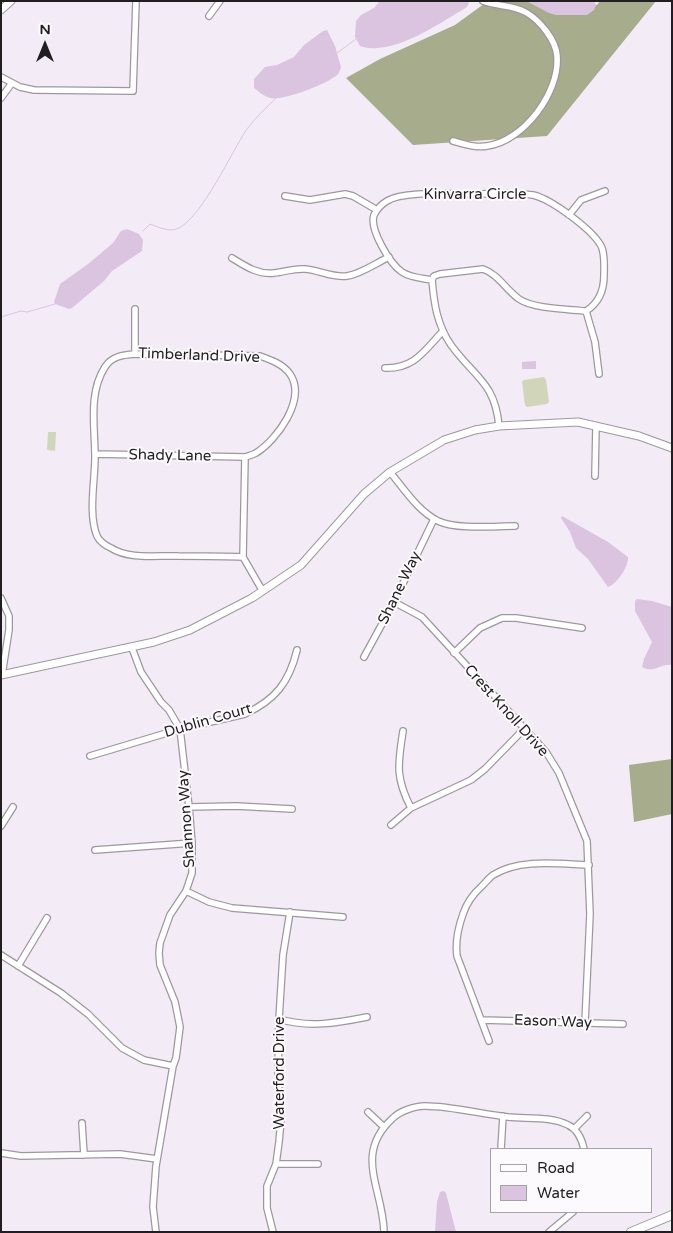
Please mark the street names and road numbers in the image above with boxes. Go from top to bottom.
street label: Kinvarra Circle [424,186,526,204]
street label: Timberland Drive [138,345,260,367]
street label: Shady Lane [128,446,212,466]
street label: Shane Way [375,548,425,628]
street label: Crest Knoll Drive [460,661,552,761]
street label: Dublin Court [162,700,254,742]
street label: Shannon Way [175,769,199,869]
street label: Eason Way [514,1012,592,1032]
street label: Waterford Drive [271,1017,289,1129]

